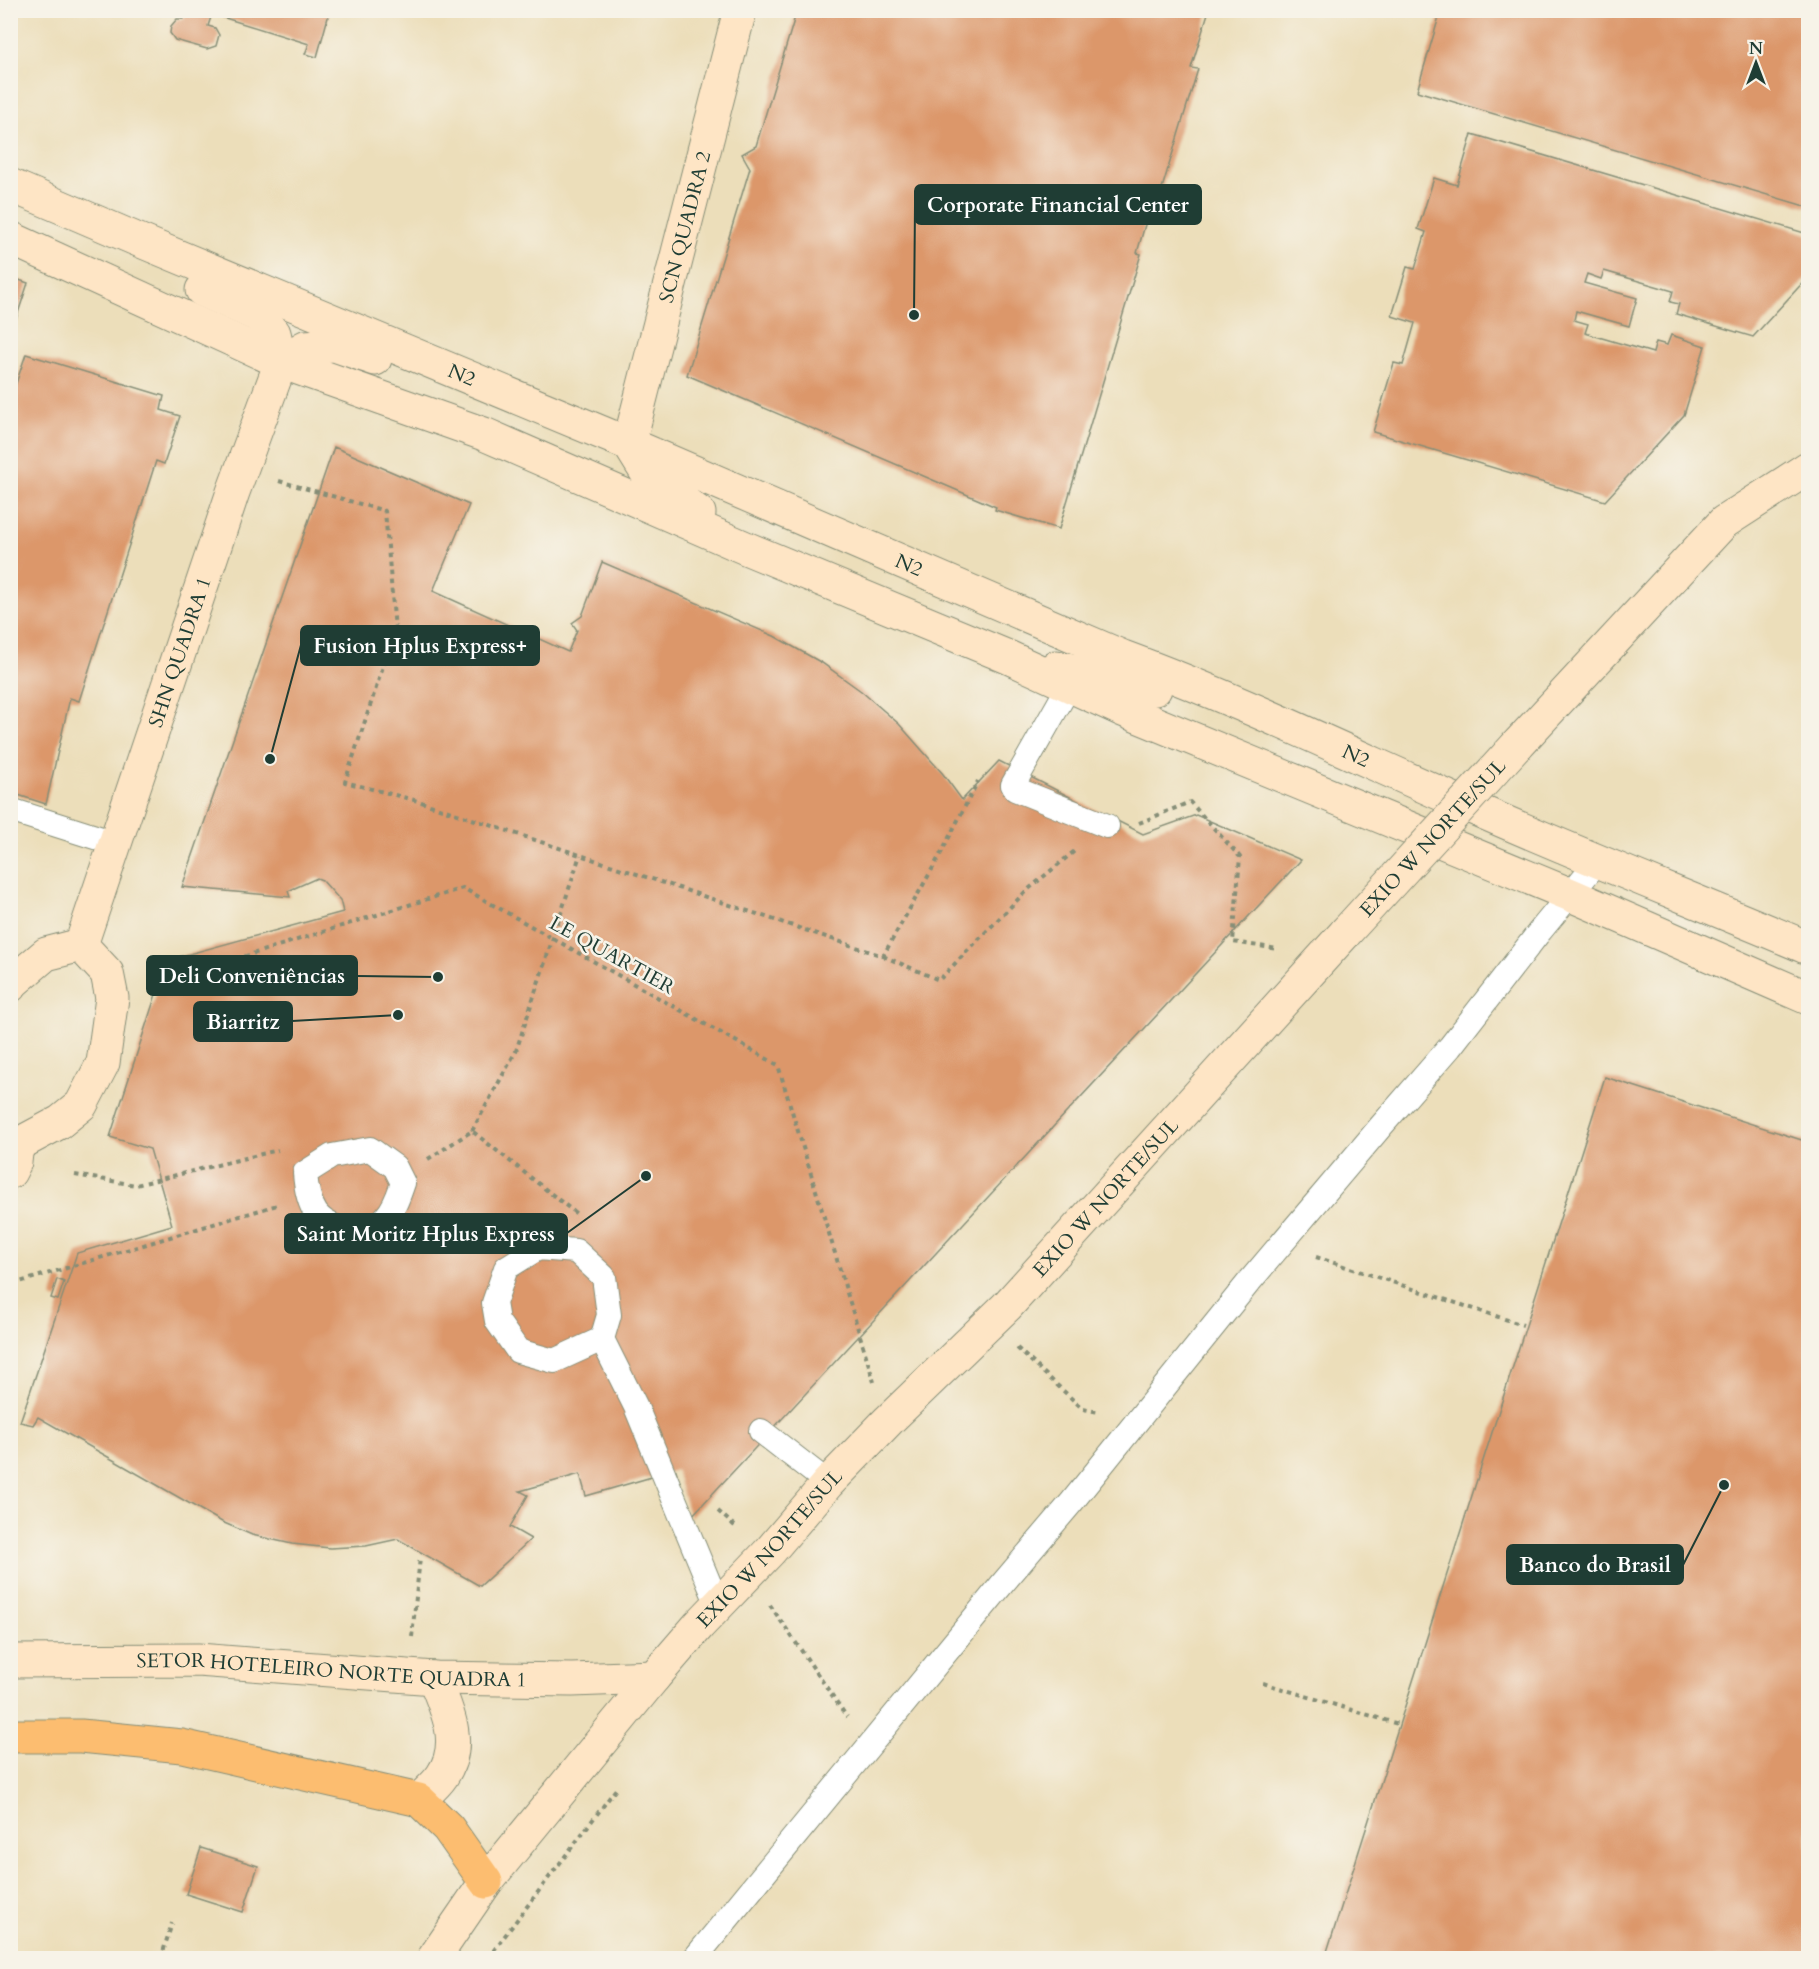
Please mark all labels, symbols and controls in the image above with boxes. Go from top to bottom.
north arrow [1726,33,1786,93]
text: N [1749,38,1763,60]
street label: SCN QUADRA 2 [652,148,717,306]
callout: Corporate Financial Center [915,185,1201,224]
text: Corporate Financial Center [927,191,1189,220]
street label: N2 [444,357,480,392]
street label: N2 [891,547,927,583]
street label: SHN QUADRA 1 [142,573,217,731]
callout: Fusion Hplus Express+ [301,626,539,665]
text: Fusion Hplus Express+ [313,632,527,661]
street label: N2 [1338,738,1374,773]
street label: EXIO W NORTE/SUL [1353,752,1512,922]
street label: LE QUARTIER [545,909,680,1001]
callout: Deli Conveniências [147,956,357,995]
text: Deli Conveniências [159,962,345,991]
callout: Biarritz [194,1002,292,1041]
text: Biarritz [206,1008,281,1037]
street label: EXIO W NORTE/SUL [1026,1112,1185,1283]
callout: Saint Moritz Hplus Express [285,1214,567,1253]
text: Saint Moritz Hplus Express [297,1220,555,1249]
street label: EXIO W NORTE/SUL [690,1462,849,1633]
callout: Banco do Brasil [1507,1545,1683,1584]
text: Banco do Brasil [1519,1551,1671,1580]
street label: SETOR HOTELEIRO NORTE QUADRA 1 [137,1646,527,1693]

